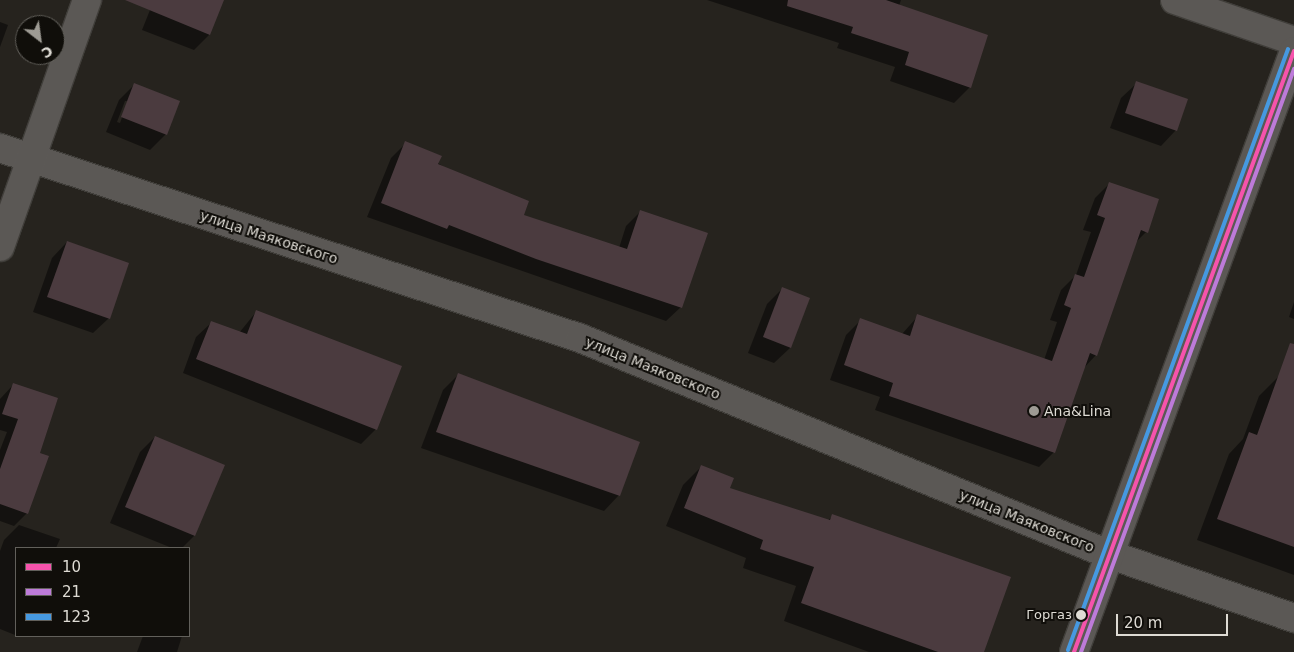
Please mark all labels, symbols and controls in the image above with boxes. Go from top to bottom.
north arrow [15,15,65,65]
text: С [39,43,55,62]
street label: улица Маяковского [198,207,340,267]
street label: улица Маяковского [583,333,723,403]
place label: Ana&Lina [1044,403,1111,419]
marker: Ana&Lina [1028,405,1040,417]
street label: улица Маяковского [957,486,1097,556]
legend [15,547,190,637]
text: 10 [62,558,81,576]
text: 21 [62,583,81,601]
scale bar [1119,604,1232,636]
place label: Горгаз [1026,607,1072,623]
text: 123 [62,608,91,626]
marker: Горгаз [1076,610,1086,620]
text: 20 m [1124,614,1162,632]

